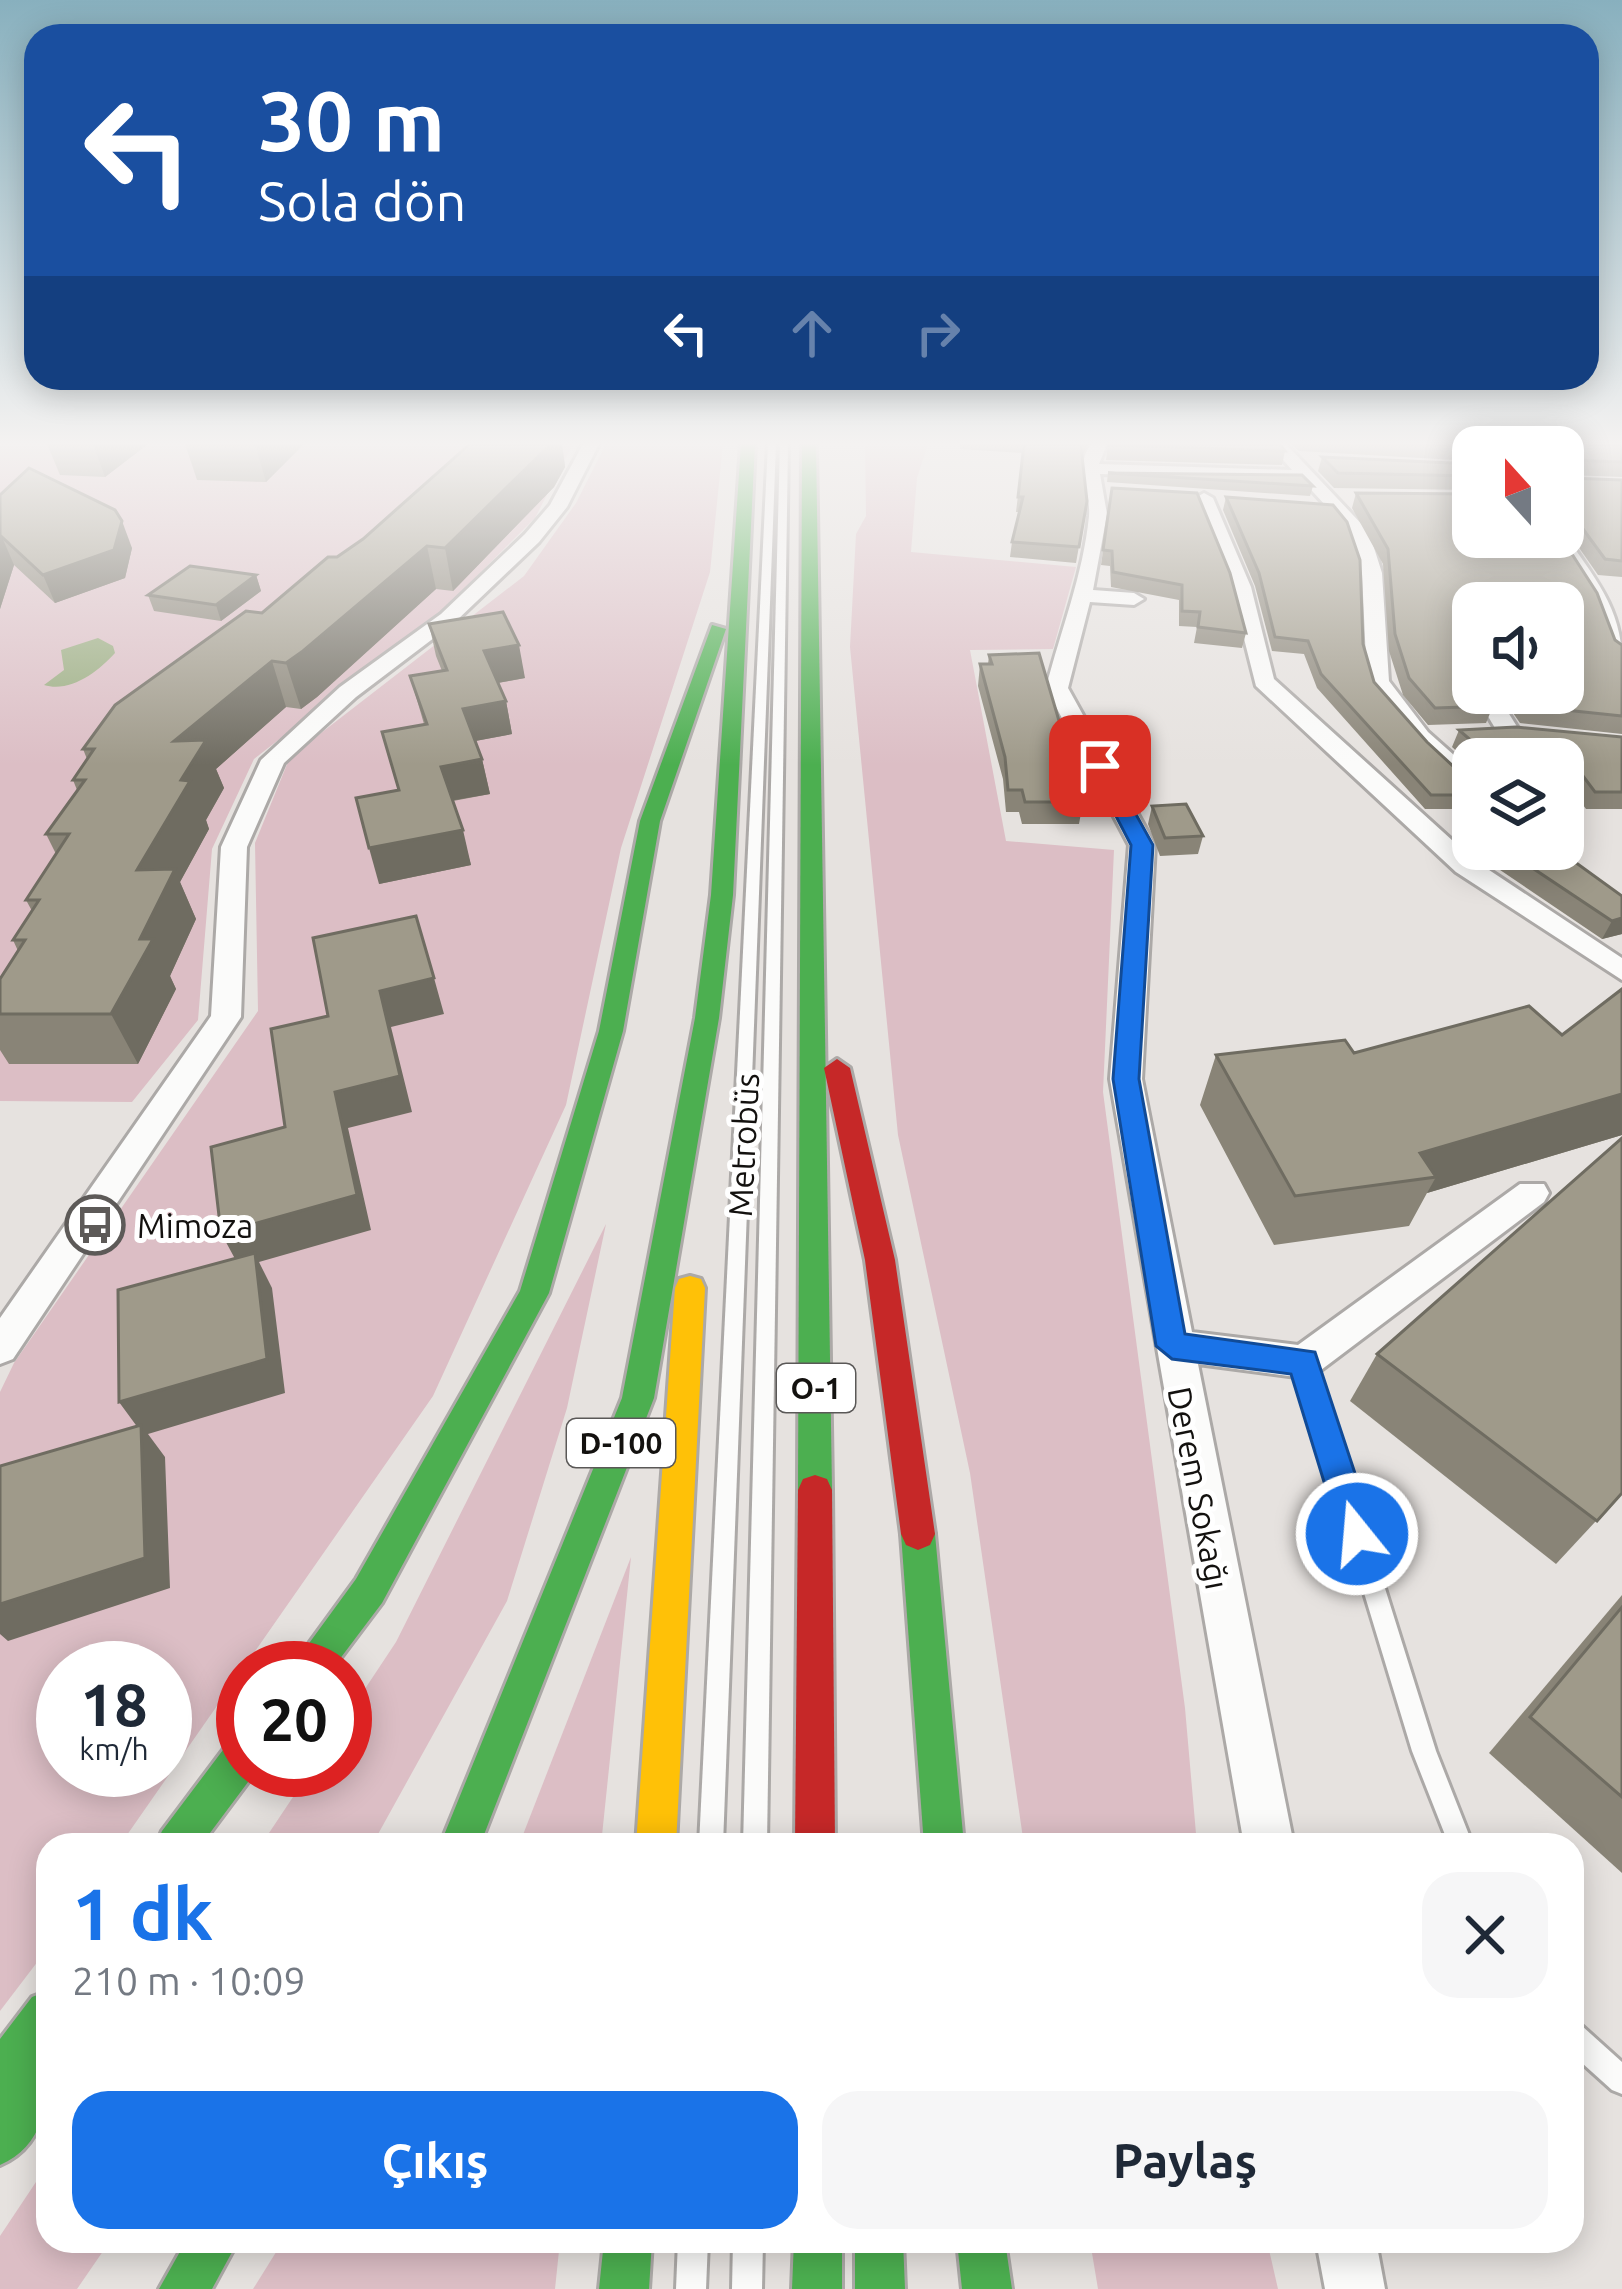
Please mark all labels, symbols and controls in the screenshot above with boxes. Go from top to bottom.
icon: left [60,72,216,228]
text: 30 m [258,73,445,167]
text: Sola dön [258,171,466,231]
icon: left [653,300,719,366]
icon: ahead [779,300,845,366]
icon: right [905,300,971,366]
north arrow [1452,426,1584,558]
map controls [1452,426,1584,870]
button: sound [1452,582,1584,714]
pin [1049,715,1151,817]
icon: arrive [1067,733,1133,799]
button: layers [1452,738,1584,870]
street label: Metrobüs [721,1072,765,1218]
bus stop icon: Mimoza [64,1194,126,1256]
place label: Mimoza [137,1207,253,1244]
road number: O-1 [777,1364,855,1412]
street label: Derem Sokağı [1161,1384,1237,1592]
road number: D-100 [567,1419,675,1467]
position arrow [1294,1471,1420,1597]
speed limit sign: 20 [216,1641,372,1797]
text: 18 [80,1670,148,1737]
text: km/h [79,1732,149,1766]
button: close [1422,1872,1548,1998]
text: 1 dk [72,1873,213,1954]
text: 210 m · 10:09 [72,1959,306,2002]
button: Çıkış [72,2091,798,2229]
button: Paylaş [822,2091,1548,2229]

